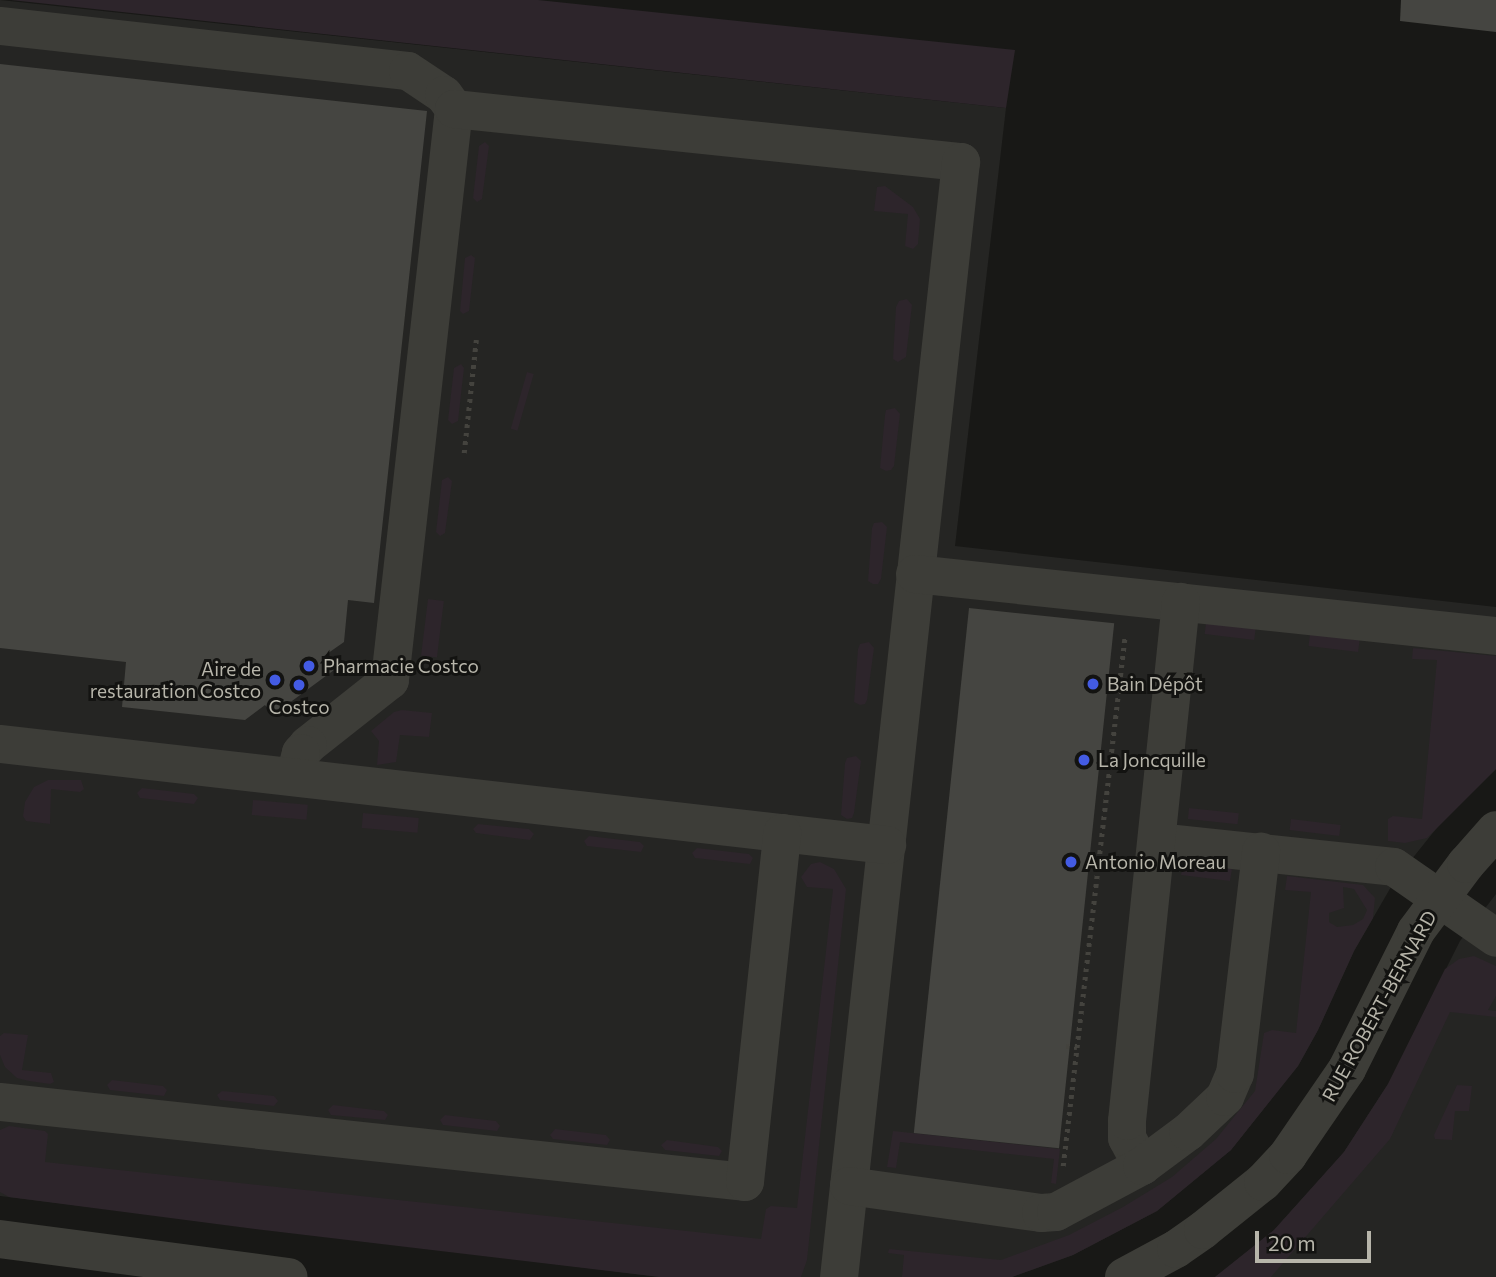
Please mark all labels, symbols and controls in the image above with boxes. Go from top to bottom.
place label: Pharmacie Costco [323,655,479,677]
place label: Aire de restauration Costco [90,658,261,702]
marker: Pharmacie Costco [301,658,317,674]
marker: Aire de restauration Costco [267,672,283,688]
place label: Bain Dépôt [1107,673,1203,695]
marker: Bain Dépôt [1085,676,1101,692]
marker: Costco [291,677,307,693]
place label: Costco [268,696,330,718]
place label: La Joncquille [1098,749,1206,771]
marker: La Joncquille [1076,752,1092,768]
place label: Antonio Moreau [1085,851,1226,873]
marker: Antonio Moreau [1063,854,1079,870]
street label: RUE ROBERT-BERNARD [1317,907,1441,1105]
scale bar [1258,1218,1374,1262]
text: 20 m [1268,1230,1316,1255]

